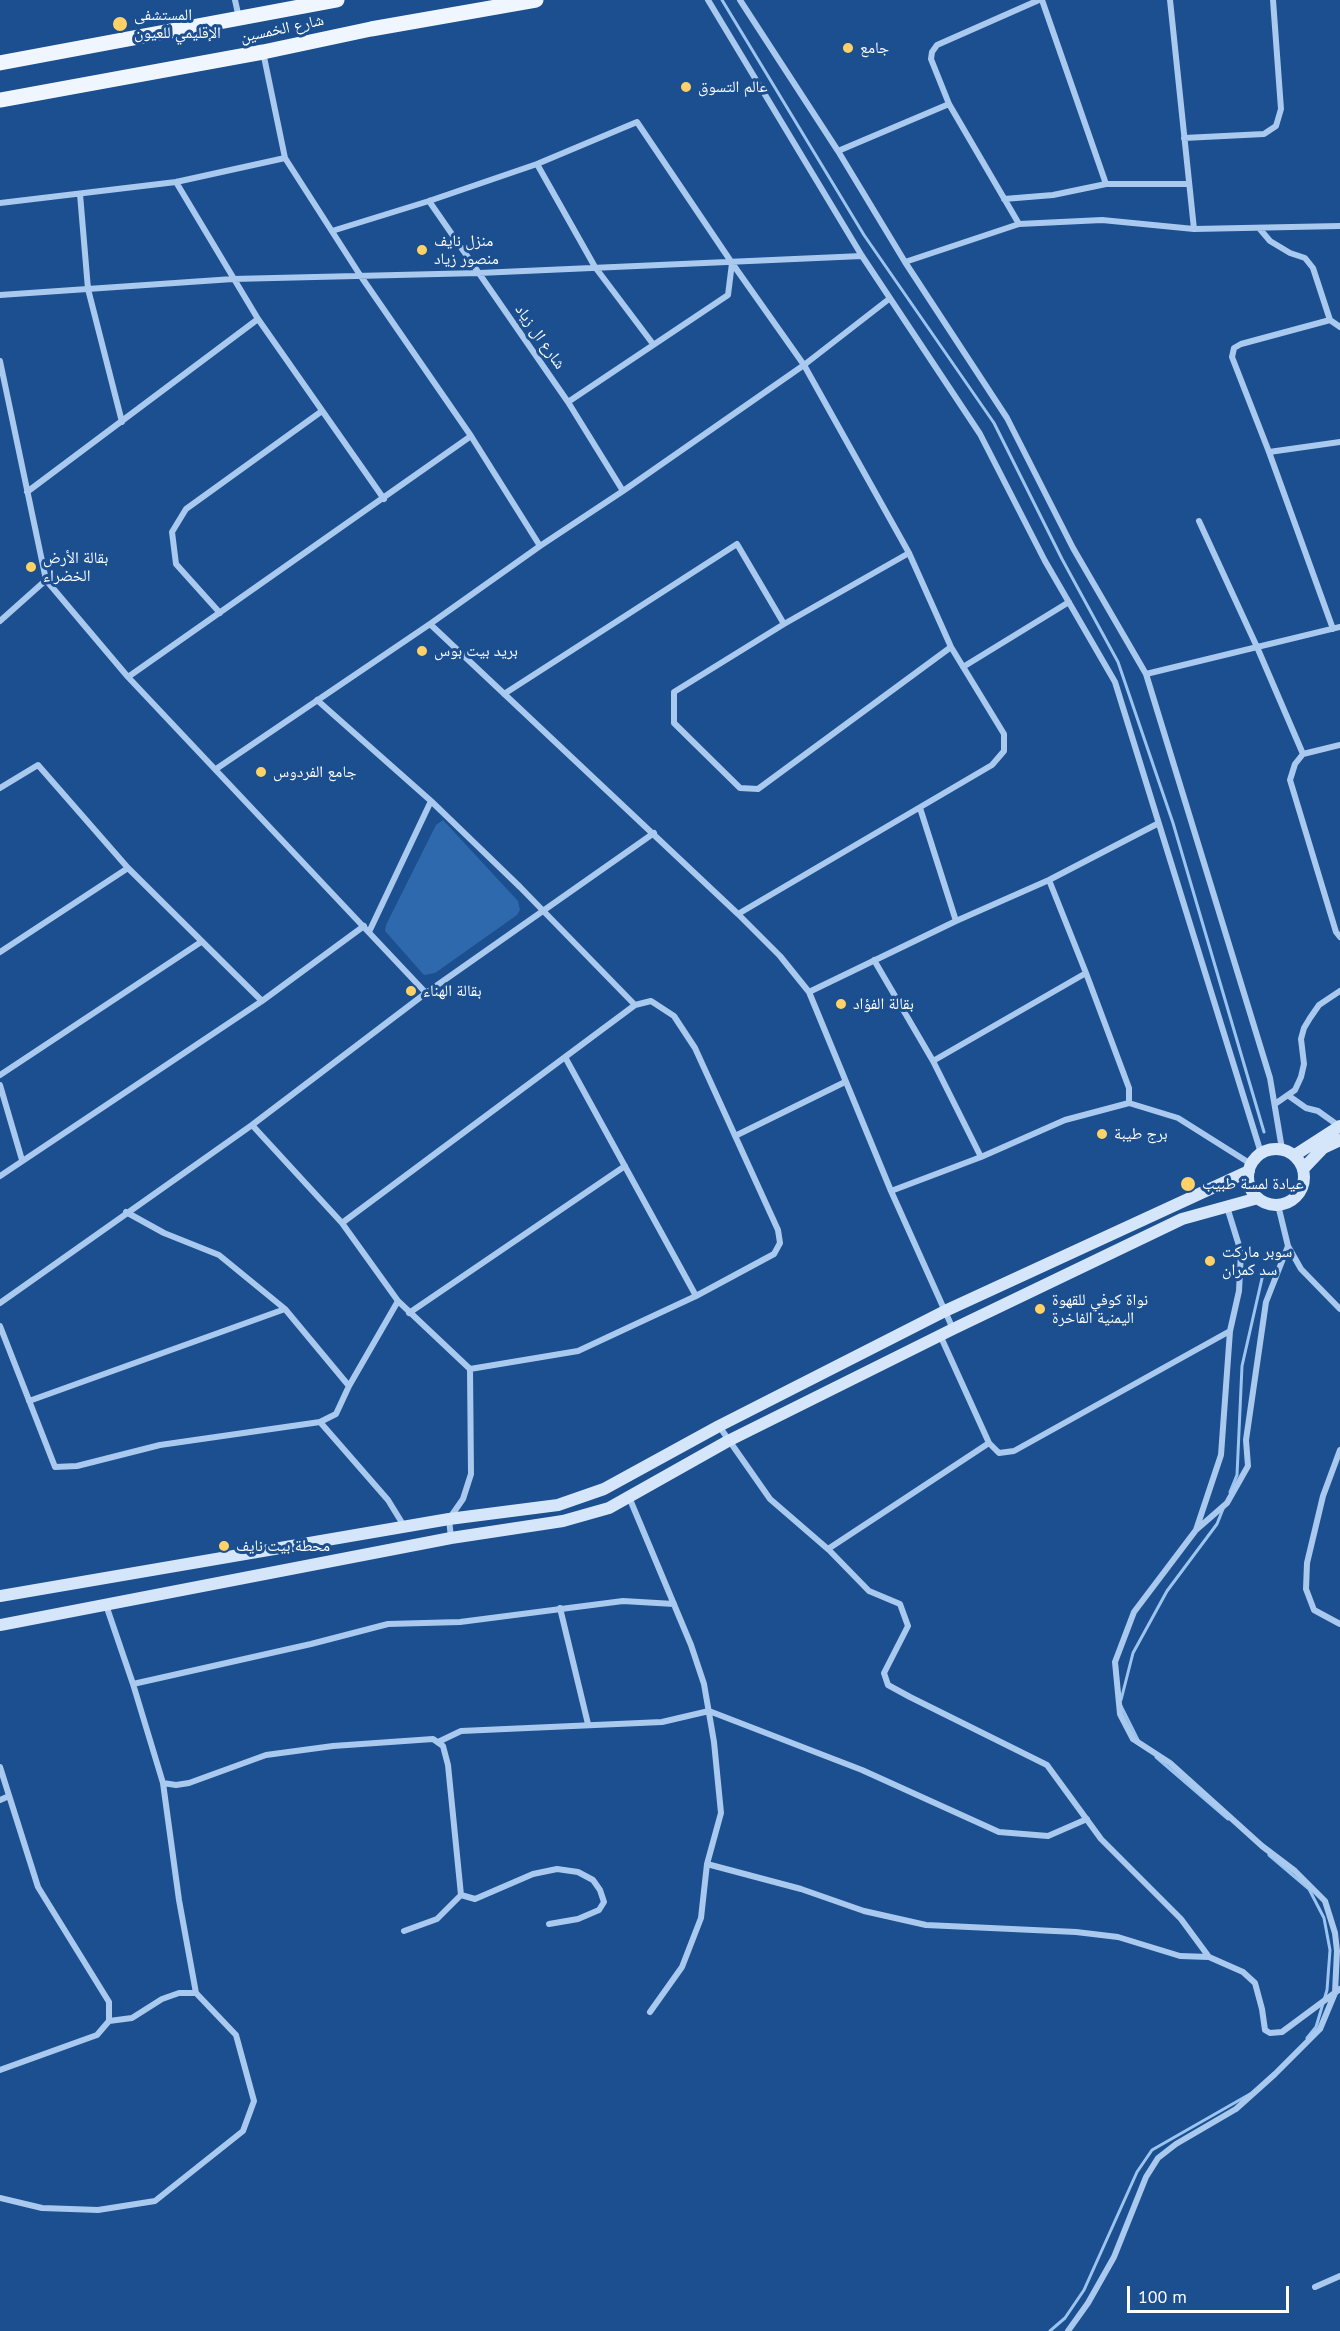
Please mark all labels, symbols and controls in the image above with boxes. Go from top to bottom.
place label: المستشفى الإقليمي للعيون [134,5,221,43]
street label: شارع الخمسين [238,11,326,47]
marker: المستشفى الإقليمي للعيون [111,15,129,33]
place label: جامع [860,38,889,58]
marker: جامع [841,41,855,55]
place label: عالم التسوق [698,77,768,97]
marker: عالم التسوق [679,80,693,94]
place label: منزل نايف منصور زياد [434,231,499,269]
marker: منزل نايف منصور زياد [415,243,429,257]
street label: شارع ال زياد [511,301,569,373]
place label: بقالة الأرض الخضراء [43,548,108,586]
marker: بقالة الأرض الخضراء [24,560,38,574]
place label: بريد بيت بوس [434,641,518,661]
marker: بريد بيت بوس [415,644,429,658]
place label: جامع الفردوس [273,762,357,782]
marker: جامع الفردوس [254,765,268,779]
place label: بقالة الهناء [423,981,482,1001]
marker: بقالة الهناء [404,984,418,998]
place label: بقالة الفؤاد [853,994,914,1014]
marker: بقالة الفؤاد [834,997,848,1011]
place label: برج طيبة [1114,1124,1168,1144]
marker: برج طيبة [1095,1127,1109,1141]
place label: عيادة لمسة طبيب [1202,1174,1303,1194]
marker: عيادة لمسة طبيب [1179,1175,1197,1193]
place label: سوبر ماركت سد كمران [1222,1242,1292,1280]
marker: سوبر ماركت سد كمران [1203,1254,1217,1268]
place label: نواة كوفي للقهوة اليمنية الفاخرة [1052,1290,1148,1328]
marker: نواة كوفي للقهوة اليمنية الفاخرة [1033,1302,1047,1316]
place label: محطة بيت نايف [236,1536,330,1556]
marker: محطة بيت نايف [217,1539,231,1553]
scale bar [1130,2274,1292,2312]
text: 100 m [1138,2285,1187,2308]

